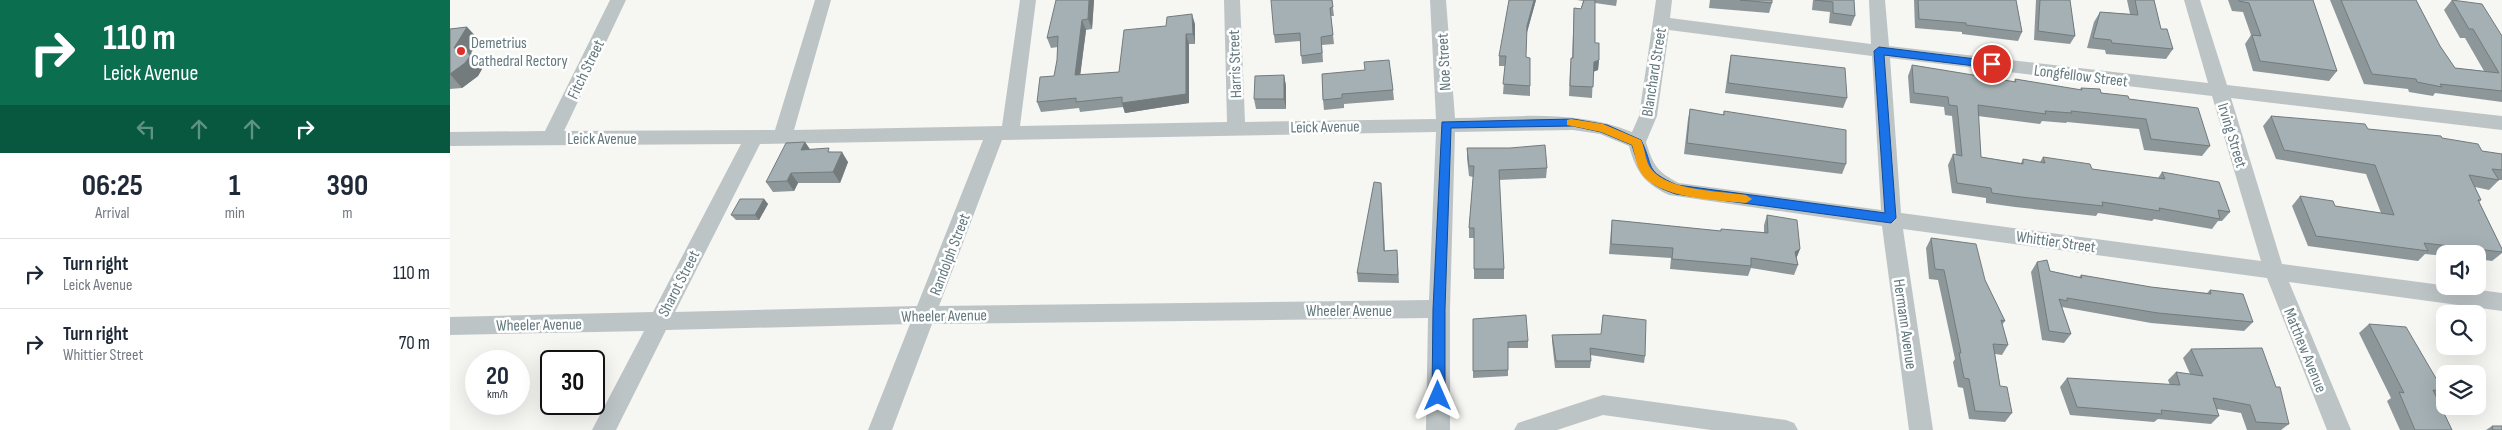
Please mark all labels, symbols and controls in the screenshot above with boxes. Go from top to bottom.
text: 110 m [103,17,176,60]
icon: right [20,20,85,85]
street label: Blanchard Street [1638,26,1671,118]
street label: Harris Street [1225,29,1246,99]
street label: Noe Street [1433,33,1455,91]
place label: Demetrius Cathedral Rectory [471,34,568,71]
street label: Fitch Street [564,37,609,102]
pin [1971,43,2013,85]
marker: Demetrius Cathedral Rectory [455,45,467,57]
icon: arrive [1978,50,2006,78]
text: Leick Avenue [103,60,198,87]
street label: Longfellow Street [2033,61,2129,92]
street label: Irving Street [2213,101,2250,170]
icon: left [132,115,160,143]
icon: ahead [185,115,213,143]
icon: ahead [238,115,266,143]
icon: right [291,115,319,143]
street label: Leick Avenue [1290,117,1360,138]
street label: Leick Avenue [567,130,637,149]
text: 06:25 [82,168,143,204]
text: 1 [229,168,241,204]
text: 390 [326,168,368,204]
text: Arrival [95,204,130,223]
text: min [225,204,245,223]
text: m [342,204,353,223]
street label: Randolph Street [926,211,975,298]
street label: Whittier Street [2015,227,2097,257]
map controls [2436,245,2486,415]
button: sound [2436,245,2486,295]
street label: Sharot Street [655,247,704,320]
text: Turn right [63,253,128,276]
icon: right [20,260,48,288]
text: 110 m [393,262,430,285]
text: Leick Avenue [63,276,132,295]
street label: Hermann Avenue [1889,278,1920,371]
street label: Wheeler Avenue [1306,302,1392,321]
button: search [2436,305,2486,355]
street label: Wheeler Avenue [901,306,987,327]
street label: Matthew Avenue [2279,306,2330,396]
street label: Wheeler Avenue [496,315,582,336]
text: Turn right [63,323,128,346]
icon: right [20,330,48,358]
text: 70 m [399,332,430,355]
text: Whittier Street [63,346,143,365]
speed limit sign: 30 [540,350,605,415]
text: 20 [486,361,509,392]
button: layers [2436,365,2486,415]
position arrow [1411,369,1463,421]
text: km/h [487,387,508,402]

